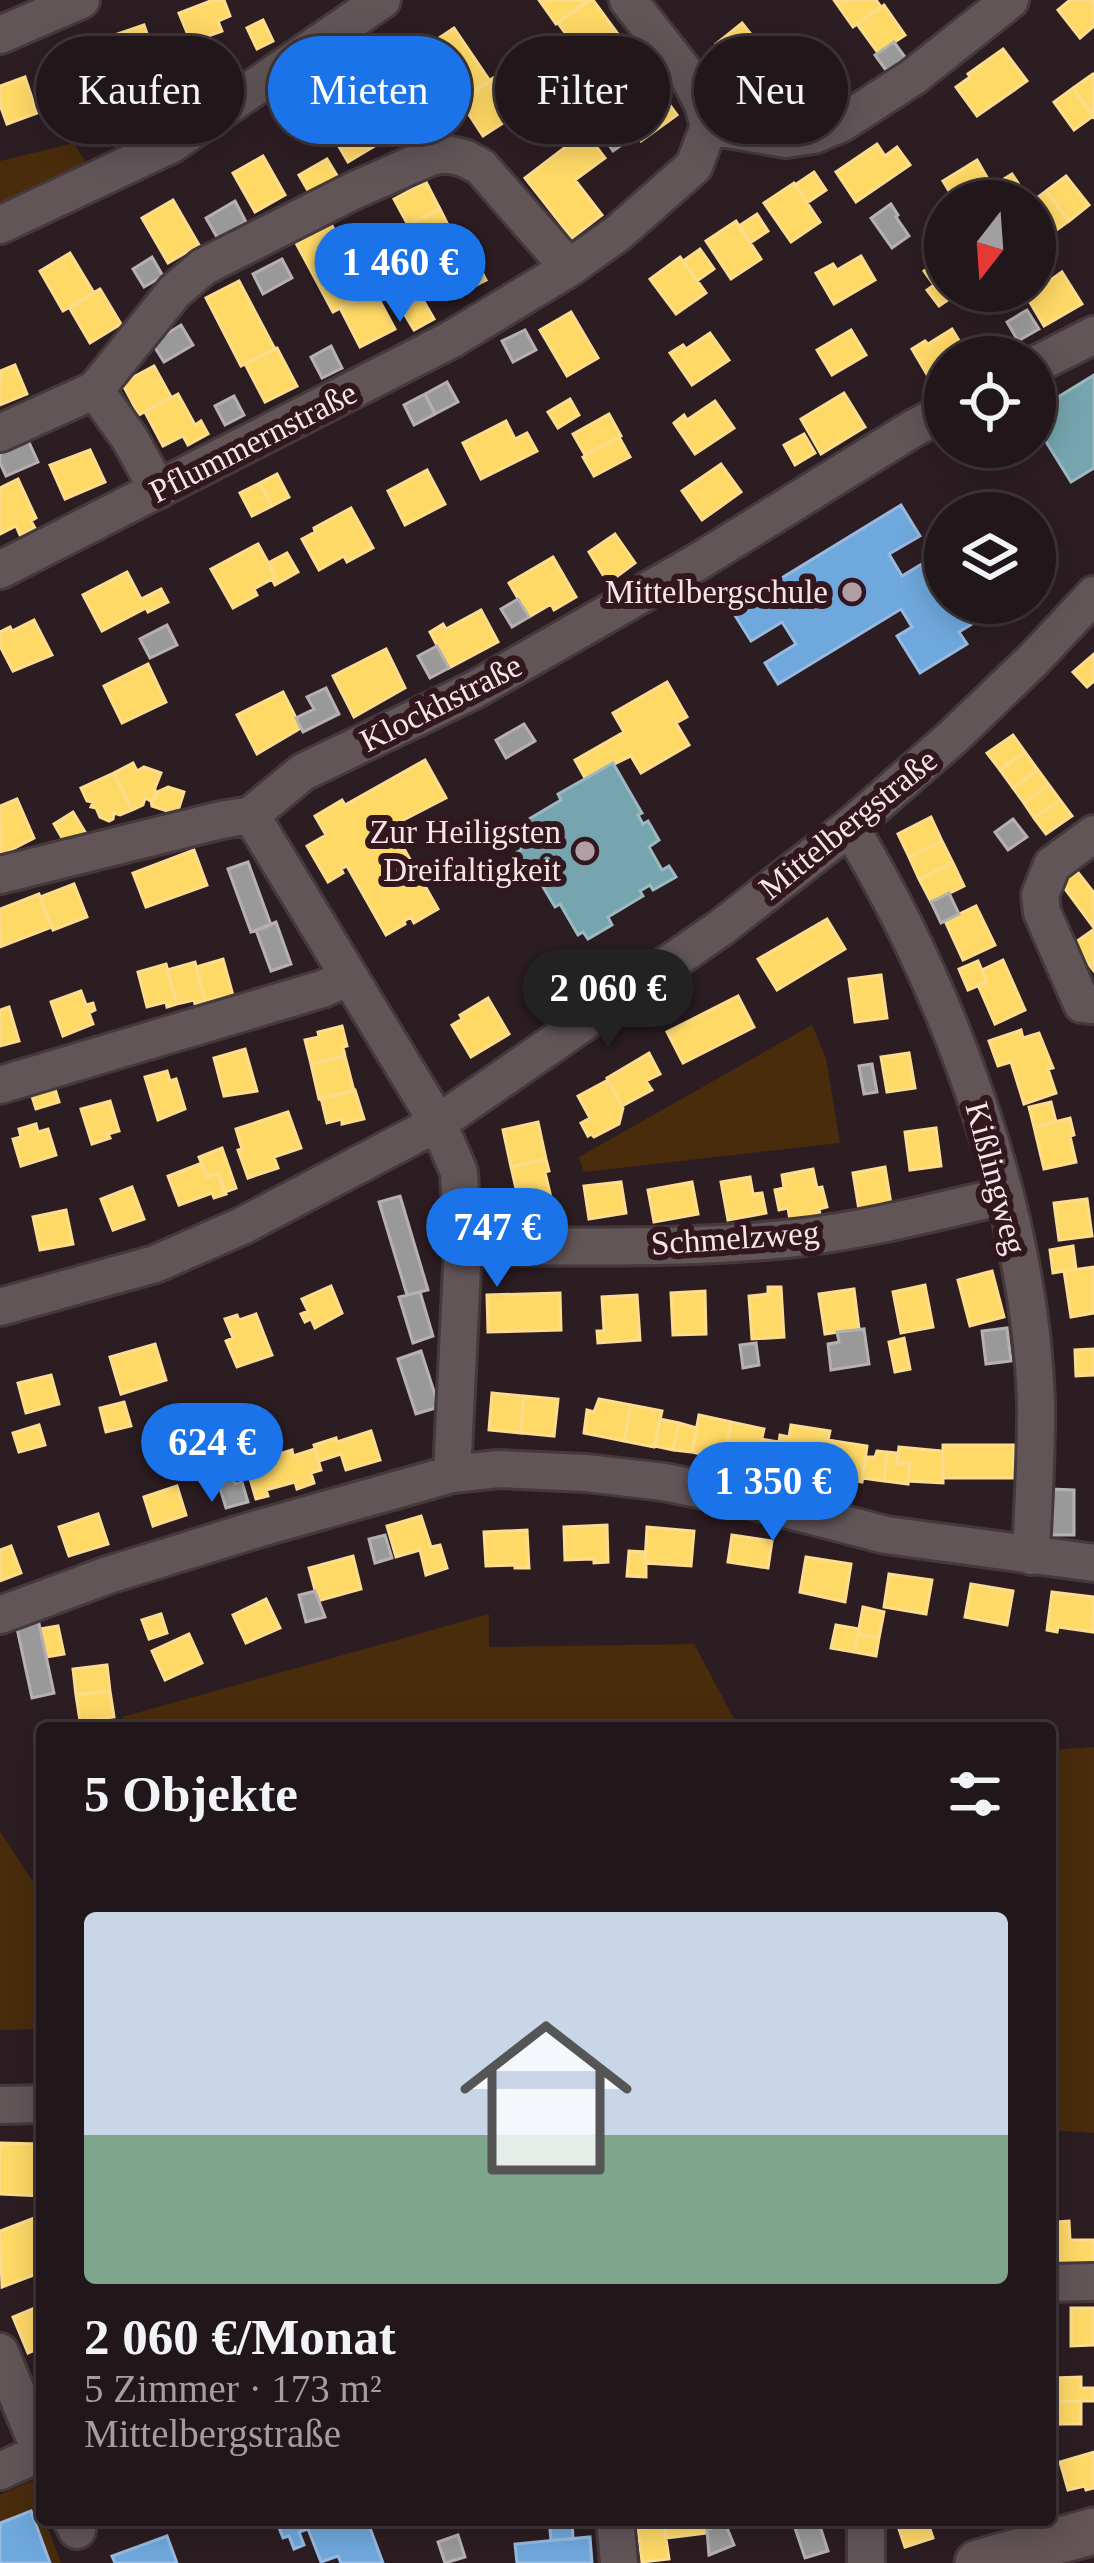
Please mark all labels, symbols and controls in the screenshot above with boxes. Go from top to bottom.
chip: Kaufen [36,36,244,144]
chip: Mieten [268,36,471,144]
chip: Filter [495,36,670,144]
chip: Neu [694,36,848,144]
north arrow [924,180,1056,312]
map controls [924,180,1056,624]
pin: 1 460 € [289,223,511,325]
text: 1 460 € [342,240,459,283]
button: locate [924,336,1056,468]
street label: Pflummernstraße [144,374,362,510]
button: layers [924,492,1056,624]
place label: Mittelbergschule [605,574,828,610]
marker: Mittelbergschule [839,579,865,605]
street label: Klockhstraße [354,647,528,759]
street label: Mittelbergstraße [752,742,944,906]
place label: Zur Heiligsten Dreifaltigkeit [369,814,561,888]
marker: Zur Heiligsten Dreifaltigkeit [572,838,598,864]
pin: 2 060 € [497,949,719,1051]
text: 2 060 € [550,966,667,1009]
street label: Kißlingweg [958,1098,1034,1258]
pin: 747 € [413,1188,581,1290]
text: 747 € [453,1205,541,1248]
street label: Schmelzweg [650,1214,820,1262]
pin: 624 € [128,1403,296,1505]
text: 624 € [168,1420,256,1463]
pin: 1 350 € [662,1442,884,1544]
text: 1 350 € [715,1459,832,1502]
icon: filters [942,1761,1008,1827]
text: 5 Objekte [84,1766,298,1822]
icon: home [438,1990,654,2206]
text: 2 060 €/Monat [84,2309,396,2365]
text: 5 Zimmer · 173 m² [84,2367,382,2410]
text: Mittelbergstraße [84,2412,341,2455]

